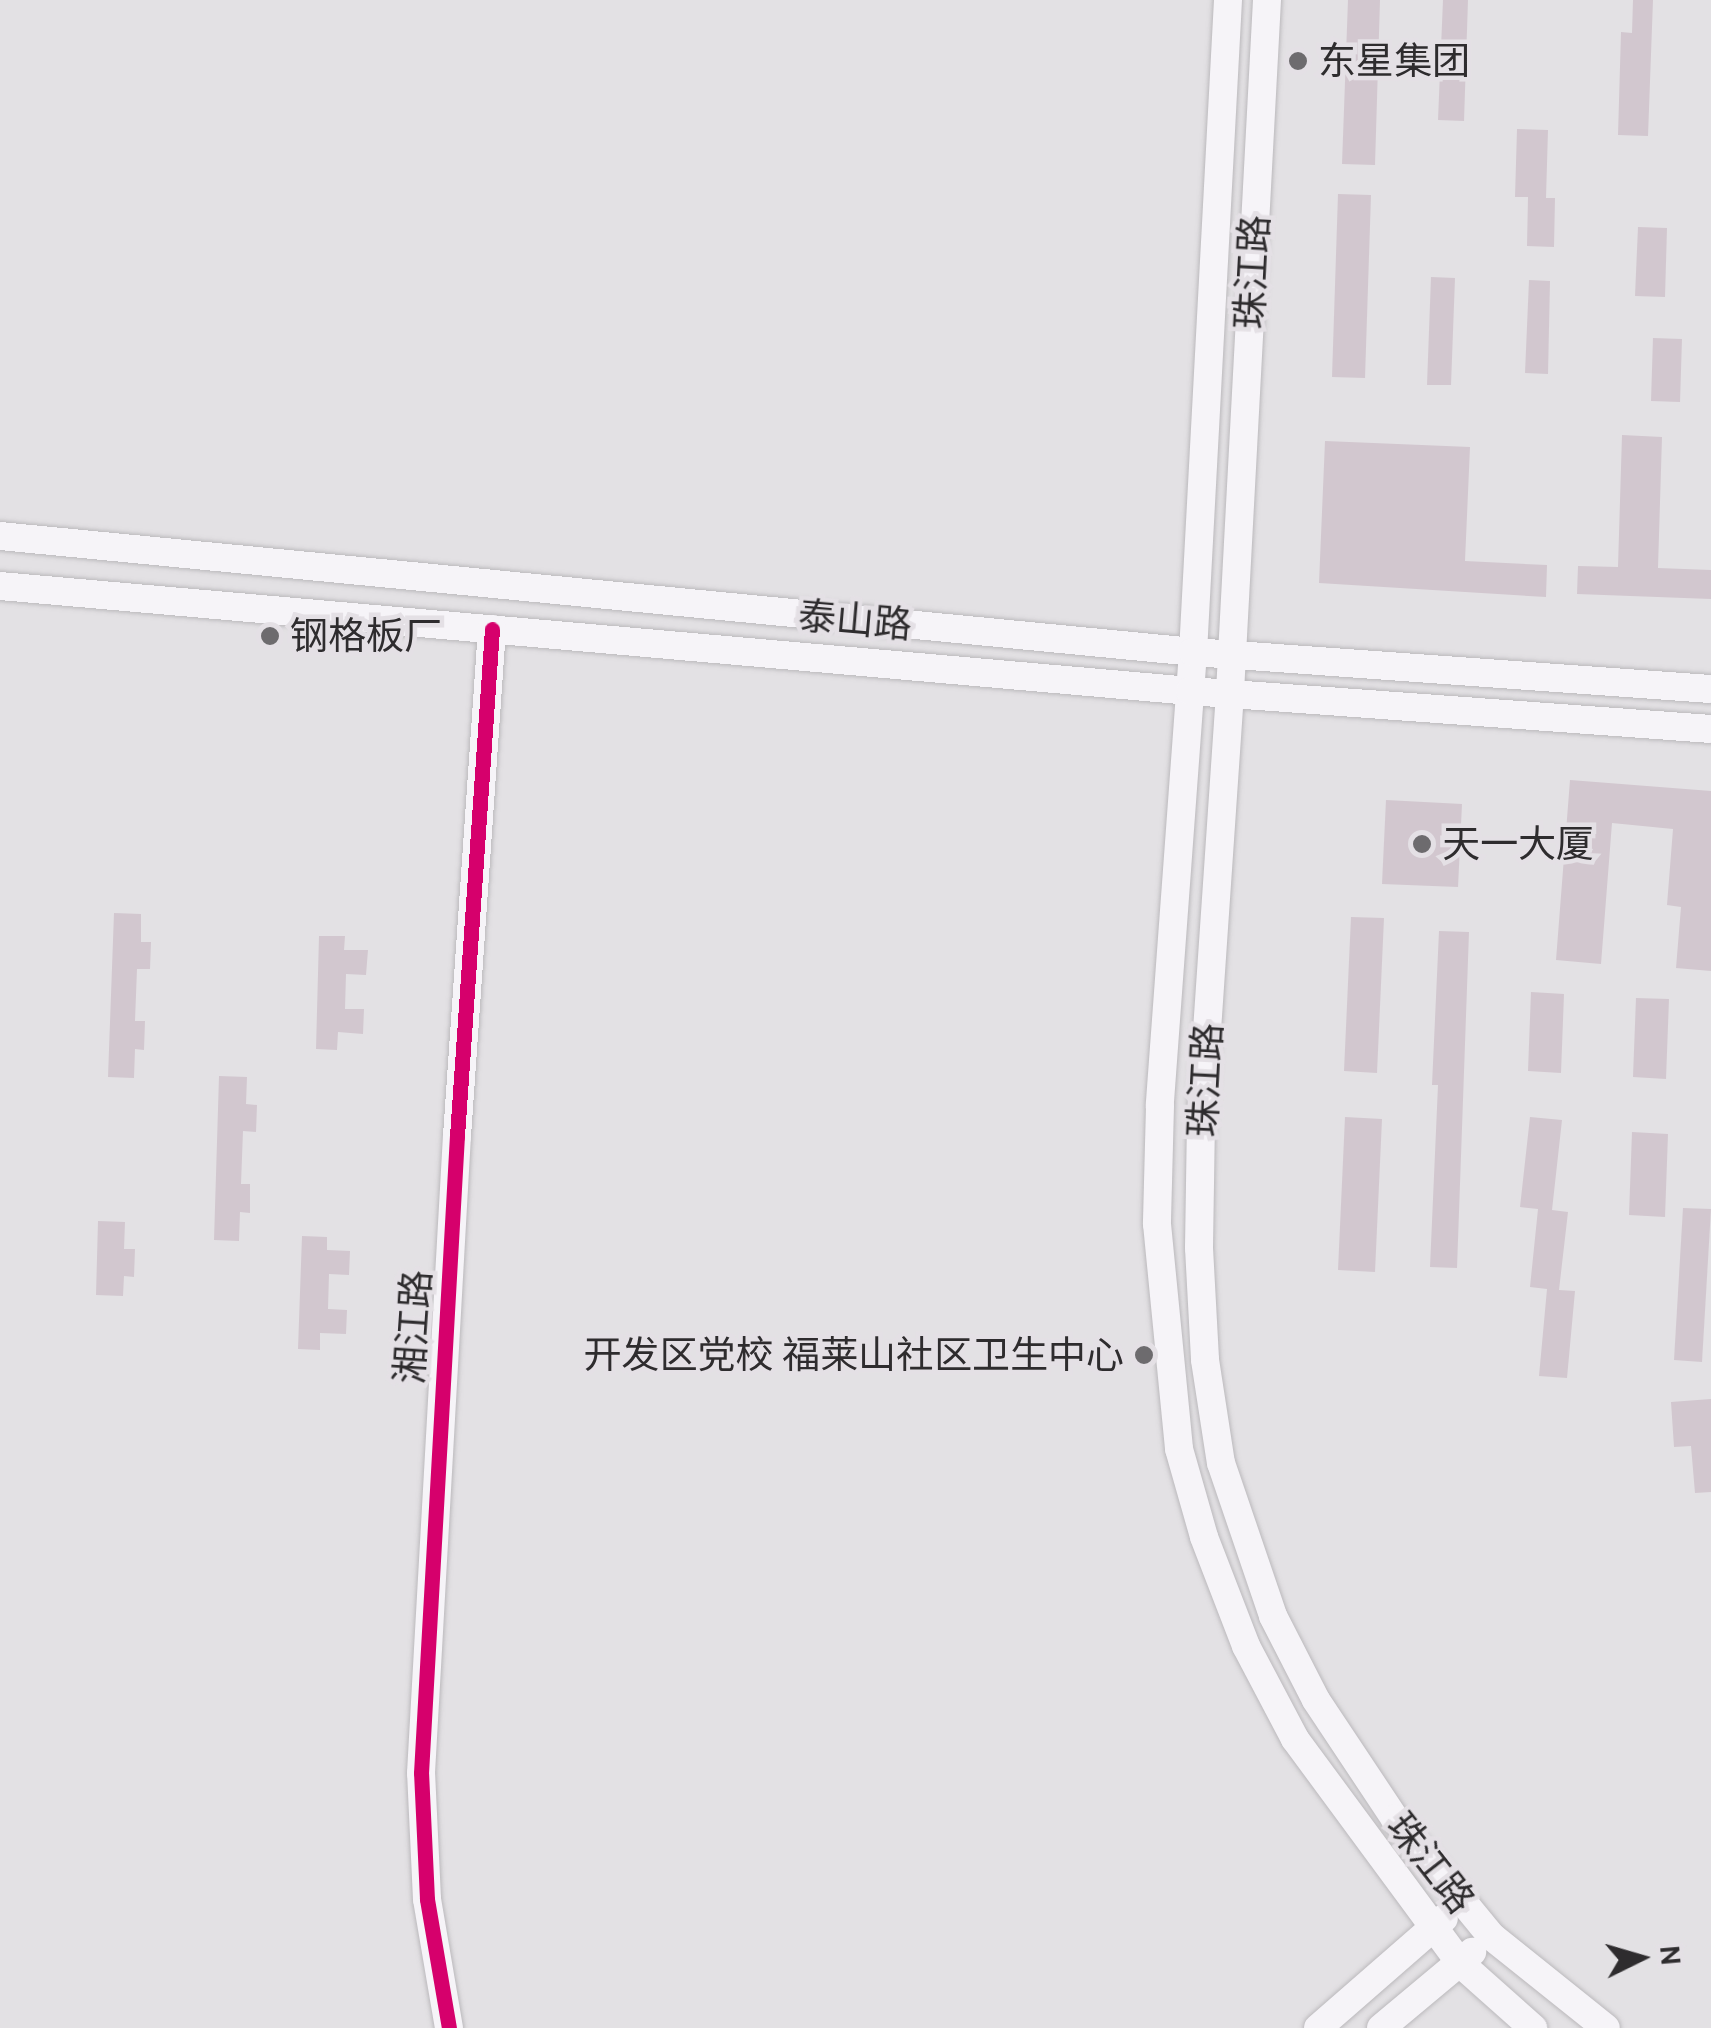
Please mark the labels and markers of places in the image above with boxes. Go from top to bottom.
place label: 东星集团 [1318,38,1470,84]
marker: 东星集团 [1287,50,1309,72]
place label: 钢格板厂 [290,613,442,659]
marker: 钢格板厂 [259,625,281,647]
place label: 天一大厦 [1442,821,1594,867]
marker: 天一大厦 [1411,833,1433,855]
place label: 开发区党校 福莱山社区卫生中心 [583,1332,1124,1378]
marker: 开发区党校 福莱山社区卫生中心 [1133,1344,1155,1366]

